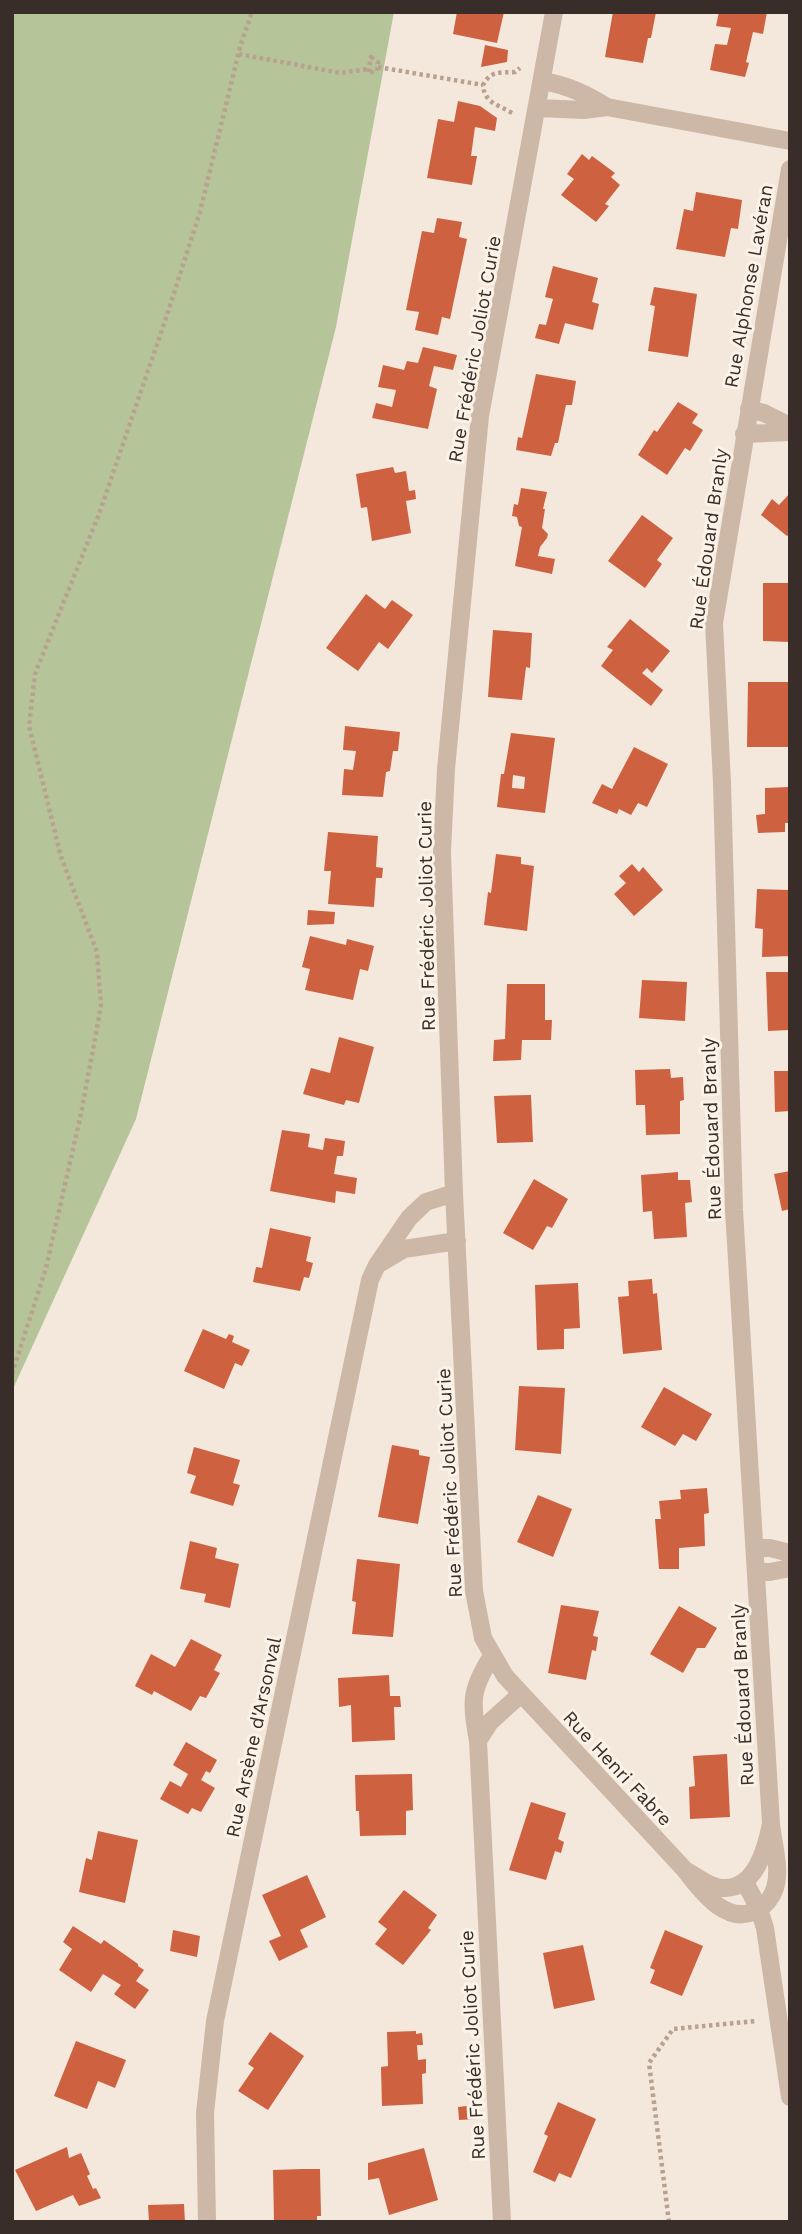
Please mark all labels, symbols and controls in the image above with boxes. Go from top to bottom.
street label: Rue Alphonse Lavéran [719,183,778,390]
street label: Rue Frédéric Joliot Curie [443,234,506,464]
street label: Rue Édouard Branly [684,447,733,631]
street label: Rue Frédéric Joliot Curie [413,801,440,1031]
street label: Rue Édouard Branly [697,1037,726,1221]
street label: Rue Frédéric Joliot Curie [432,1367,467,1599]
street label: Rue Édouard Branly [726,1603,759,1787]
street label: Rue Arsène d'Arsonval [221,1635,286,1839]
street label: Rue Henri Fabre [558,1706,677,1831]
street label: Rue Frédéric Joliot Curie [455,1929,490,2161]

